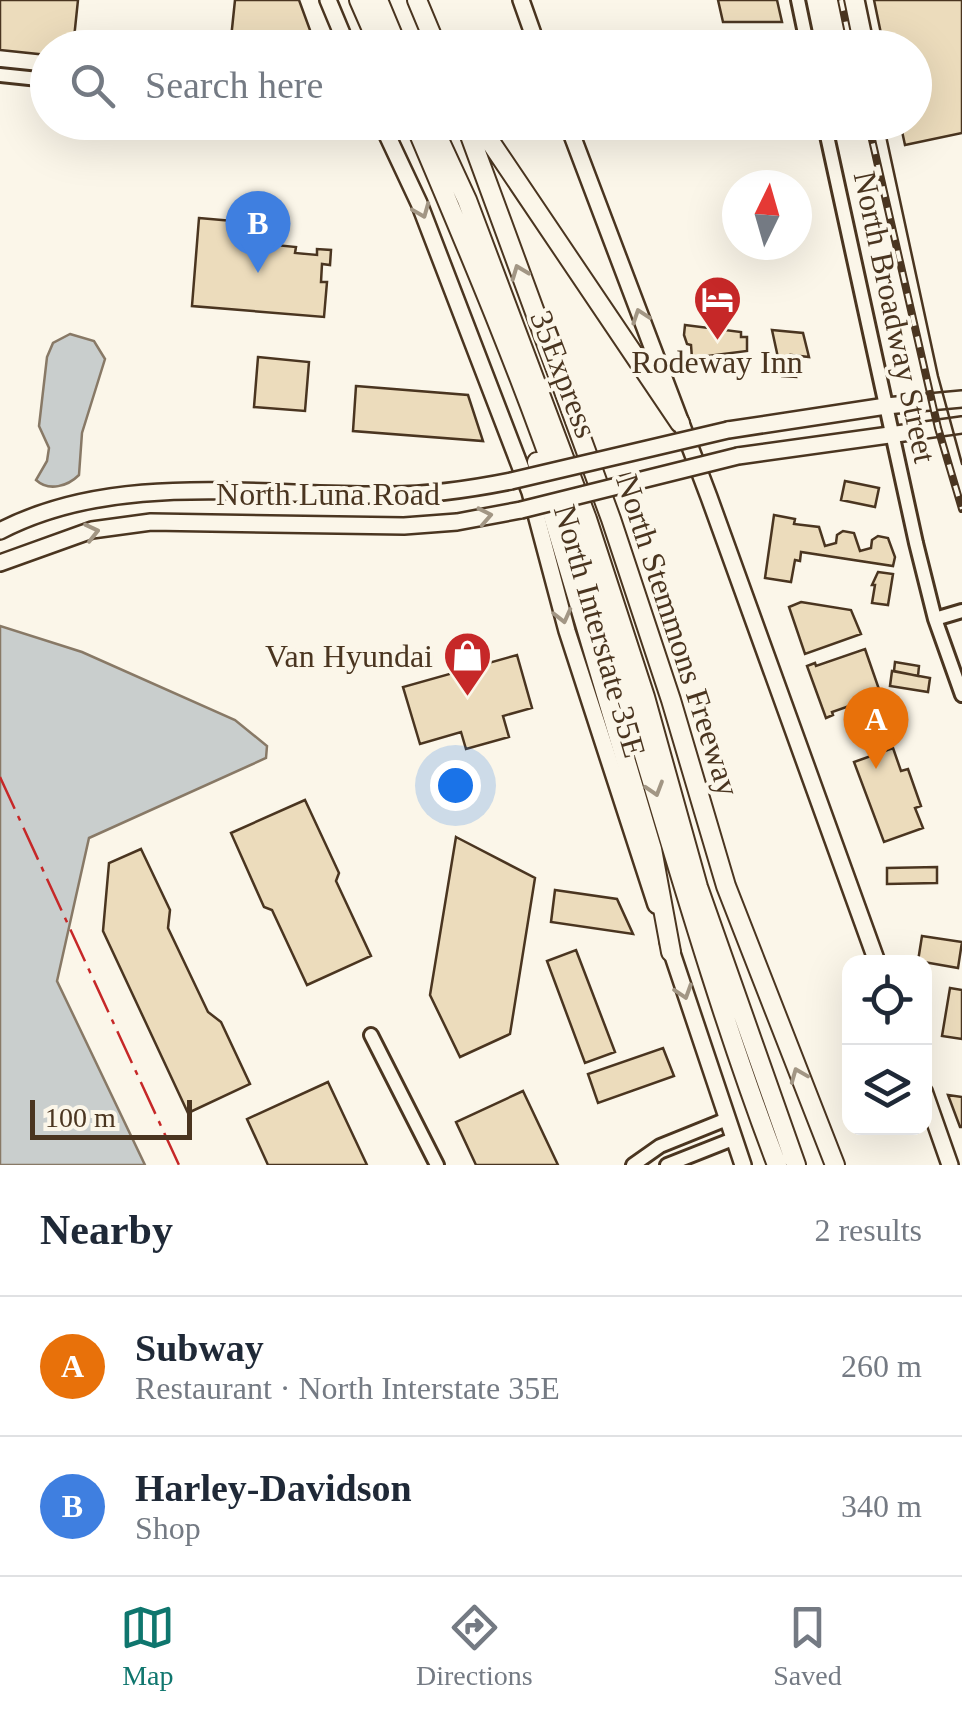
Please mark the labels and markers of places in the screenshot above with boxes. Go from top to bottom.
pin: B [226,190,290,273]
hotel icon: Rodeway Inn [691,274,743,342]
place label: Rodeway Inn [631,344,803,380]
shop icon: Van Hyundai [442,630,494,698]
place label: Van Hyundai [265,638,433,674]
pin: A [844,686,908,769]

